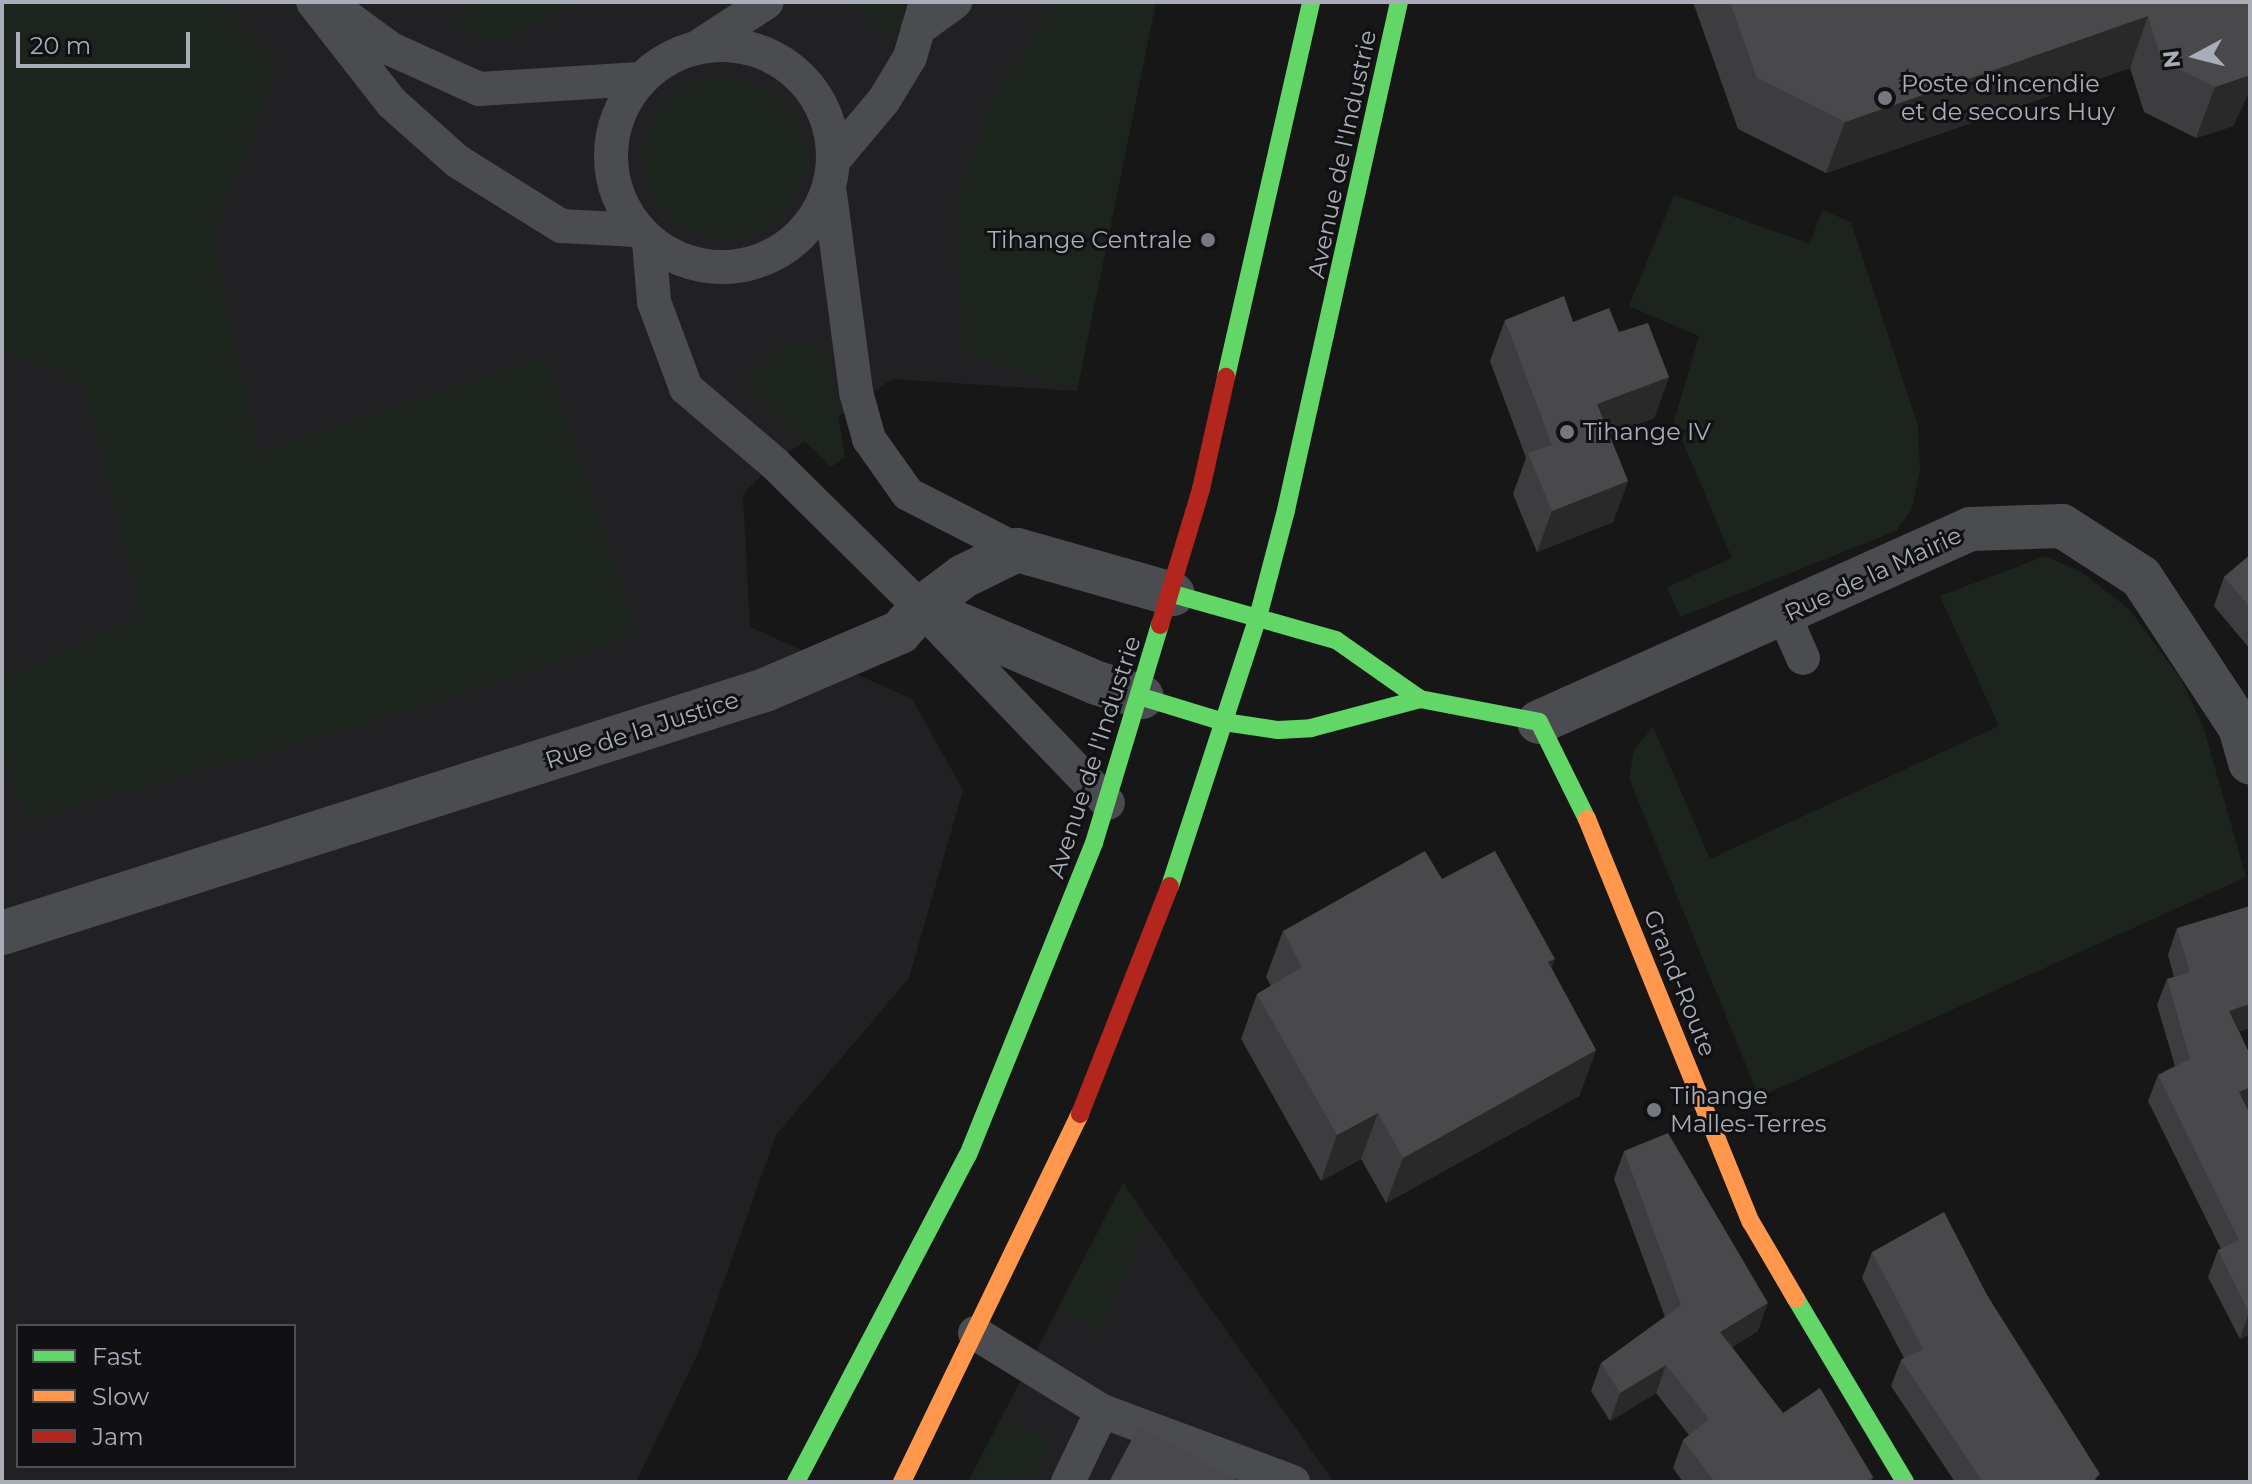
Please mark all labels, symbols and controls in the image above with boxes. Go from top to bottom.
scale bar [20,16,194,66]
north arrow [2156,16,2236,96]
street label: Avenue de l'Industrie [1302,27,1382,281]
text: 20 m [30,31,91,60]
text: N [2157,49,2186,69]
place label: Poste d'incendie et de secours Huy [1901,70,2115,126]
marker: Poste d'incendie et de secours Huy [1876,89,1894,107]
place label: Tihange Centrale [987,226,1192,254]
marker: Tihange Centrale [1199,231,1217,249]
place label: Tihange IV [1583,418,1711,446]
marker: Tihange IV [1558,423,1576,441]
street label: Rue de la Mairie [1780,520,1966,628]
street label: Avenue de l'Industrie [1041,632,1147,882]
street label: Rue de la Justice [541,685,743,775]
street label: Grand-Route [1638,906,1722,1060]
place label: Tihange Malles-Terres [1670,1082,1827,1138]
marker: Tihange Malles-Terres [1645,1101,1663,1119]
legend [16,1324,296,1468]
text: Fast [92,1342,142,1371]
text: Slow [92,1382,149,1411]
text: Jam [92,1422,144,1451]

